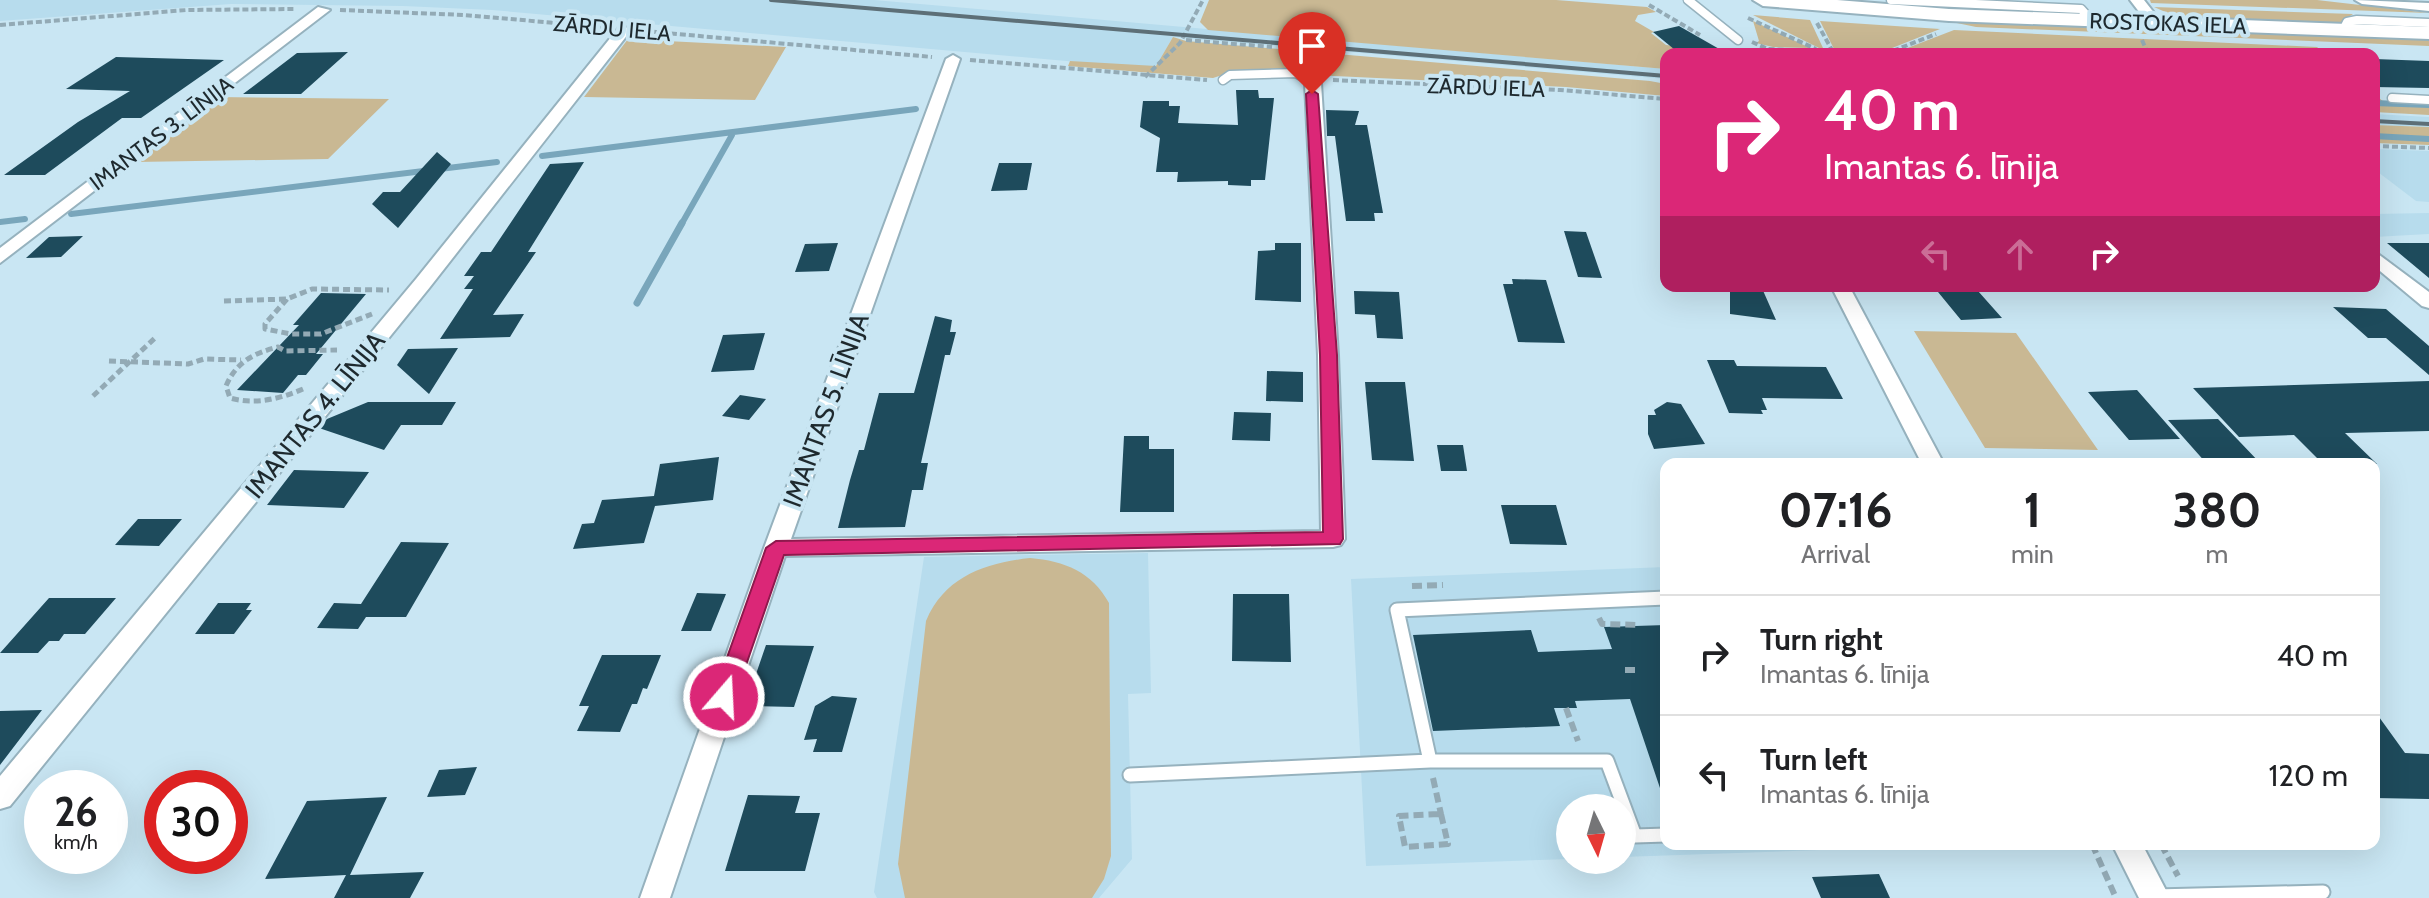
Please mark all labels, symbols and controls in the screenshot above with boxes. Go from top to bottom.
street label: ROSTOKAS IELA [2089,7,2248,40]
street label: ZĀRDU IELA [552,10,672,47]
pin [1278,12,1346,94]
icon: arrive [1290,24,1334,68]
street label: IMANTAS 3. LĪNIJA [84,70,239,196]
street label: ZĀRDU IELA [1426,72,1546,103]
text: 40 m [1824,76,1960,144]
icon: right [1692,80,1796,184]
text: Imantas 6. līnija [1824,144,2059,188]
icon: left [1914,232,1958,276]
icon: ahead [1998,232,2042,276]
icon: right [2082,232,2126,276]
street label: IMANTAS 5. LĪNIJA [776,309,876,511]
street label: IMANTAS 4. LĪNIJA [238,325,392,505]
text: 07:16 [1779,481,1892,539]
text: 1 [2024,481,2041,539]
text: 380 [2173,481,2261,539]
text: Arrival [1801,538,1870,570]
text: min [2011,538,2054,570]
text: m [2206,538,2228,570]
text: Turn right [1760,621,1883,658]
icon: right [1692,633,1736,677]
text: 40 m [2277,637,2348,674]
position arrow [682,655,766,739]
text: Imantas 6. līnija [1760,658,1930,690]
text: Turn left [1760,741,1868,778]
icon: left [1692,753,1736,797]
text: 120 m [2268,757,2348,794]
speed limit sign: 30 [144,770,248,874]
text: Imantas 6. līnija [1760,778,1930,810]
text: 26 [54,787,98,836]
north arrow [1556,794,1636,874]
map controls [1556,794,1636,874]
text: km/h [54,830,98,854]

